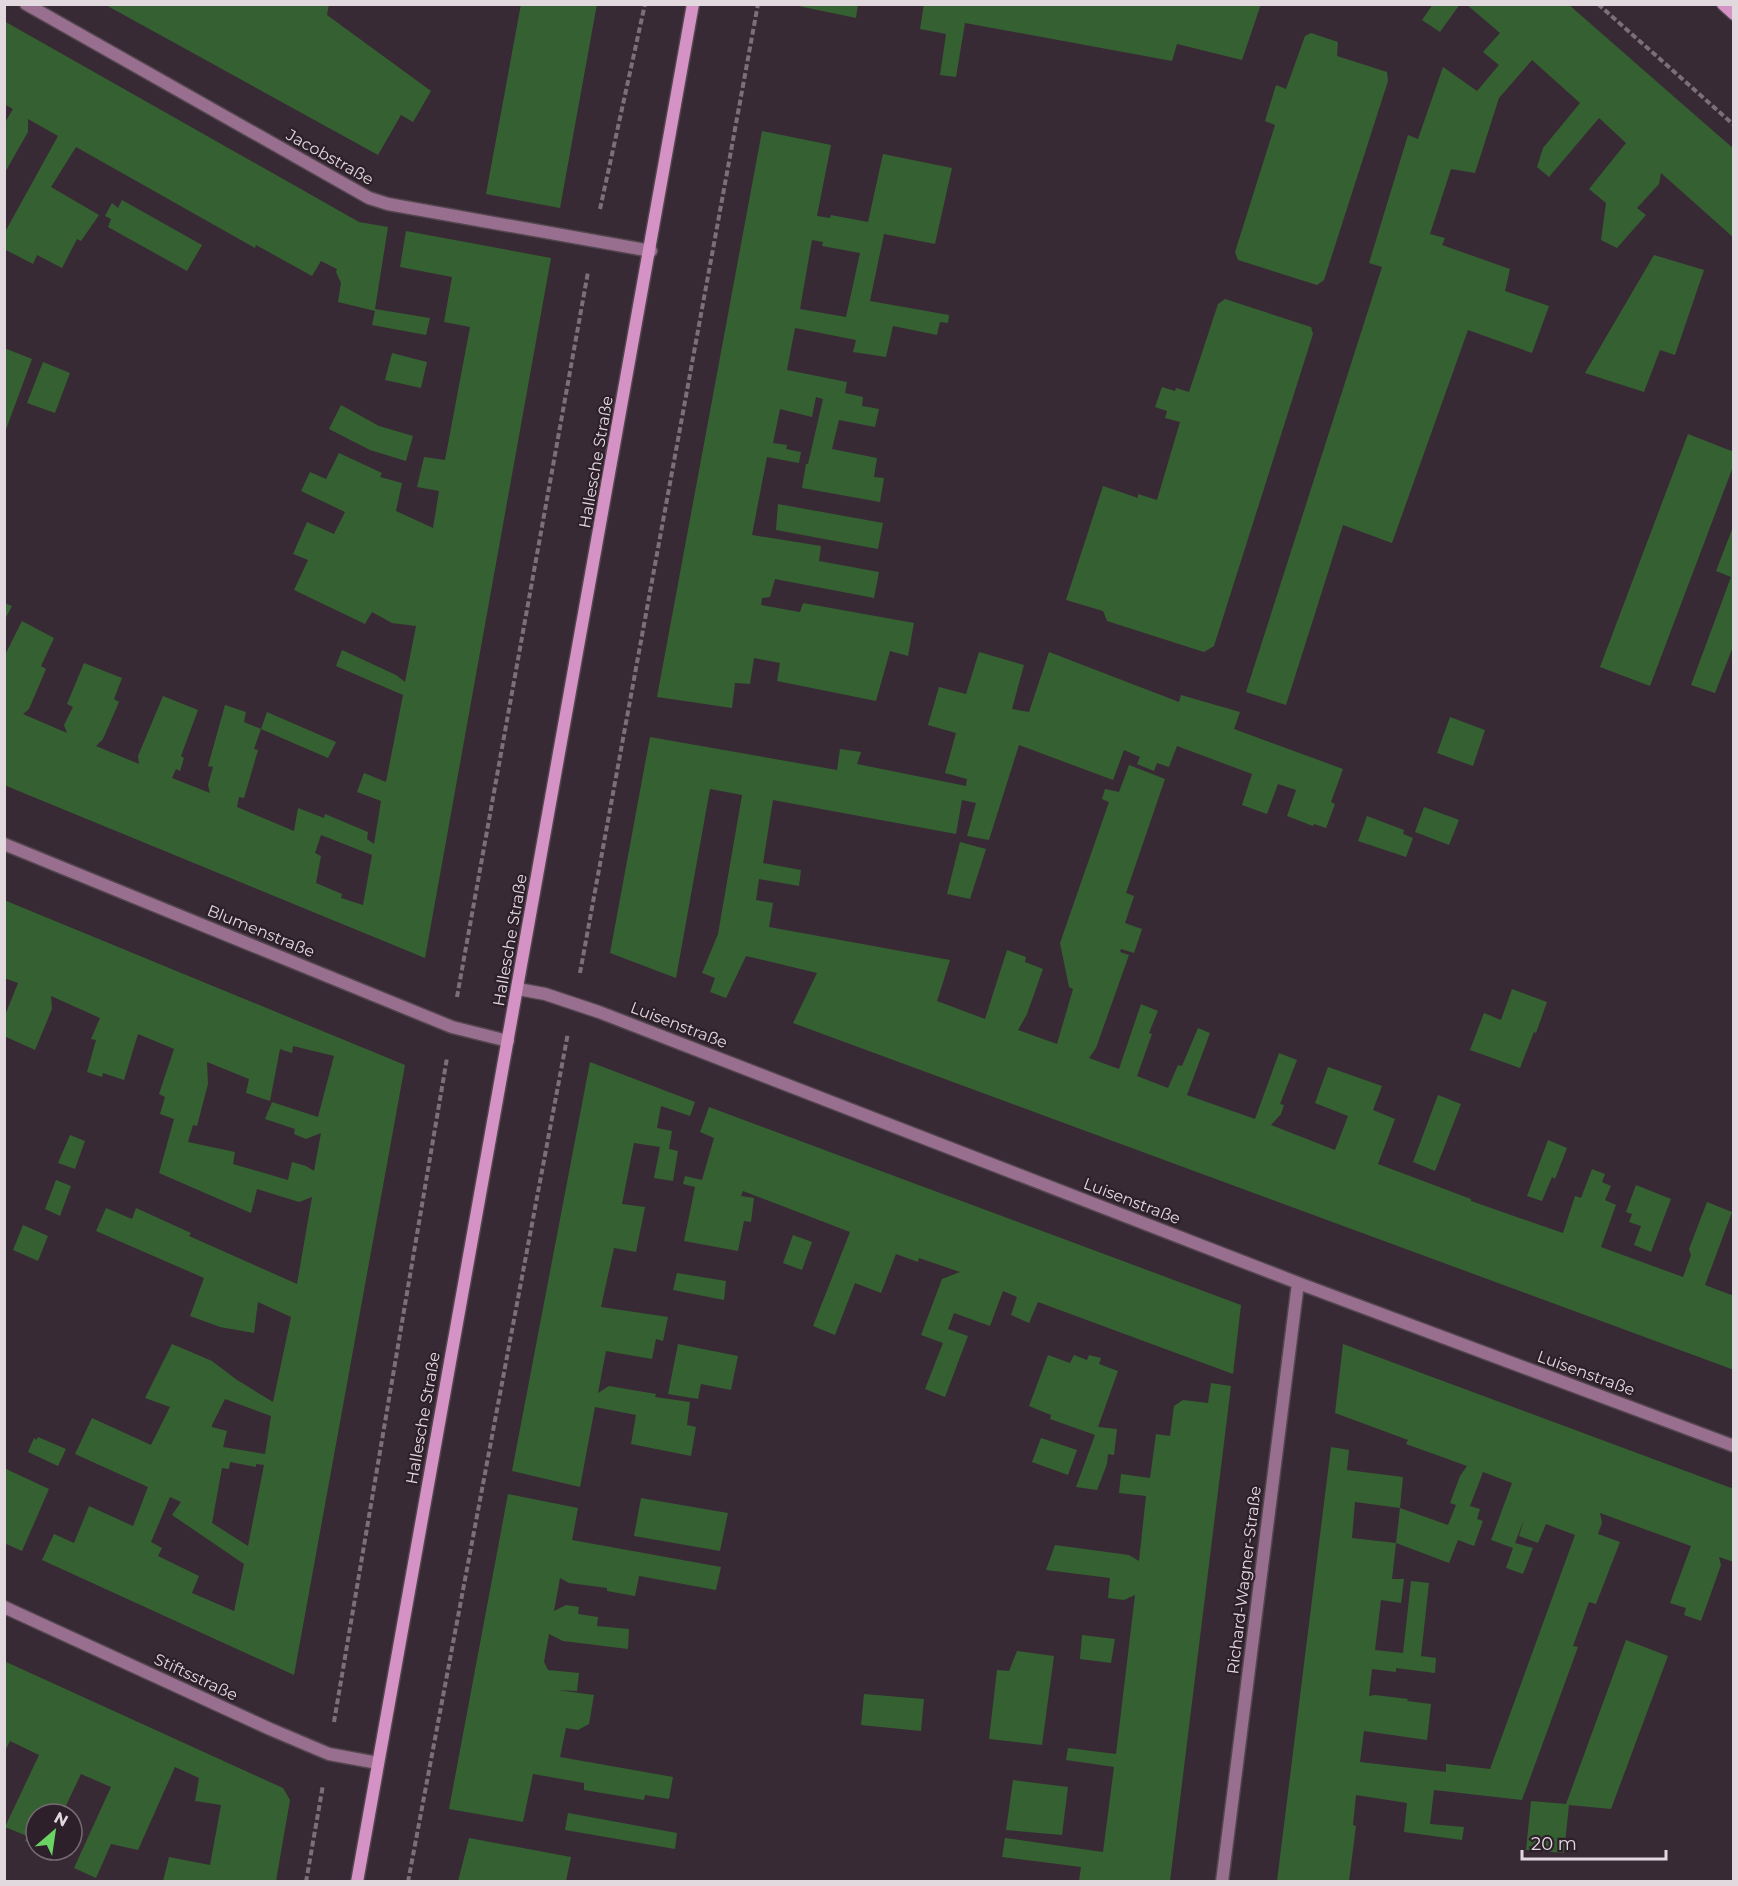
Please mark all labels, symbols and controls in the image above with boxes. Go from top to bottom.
street label: Jacobstraße [282,125,377,189]
street label: Hallesche Straße [575,394,617,530]
street label: Hallesche Straße [489,872,531,1008]
street label: Blumenstraße [204,901,318,961]
street label: Luisenstraße [628,998,730,1052]
street label: Luisenstraße [1081,1174,1183,1228]
street label: Luisenstraße [1535,1347,1637,1399]
street label: Hallesche Straße [402,1350,444,1486]
street label: Richard-Wagner-Straße [1223,1485,1265,1675]
street label: Stiftsstraße [151,1649,241,1705]
north arrow [24,1802,84,1862]
text: N [51,1808,71,1831]
scale bar [1522,1823,1666,1861]
text: 20 m [1531,1833,1577,1855]

